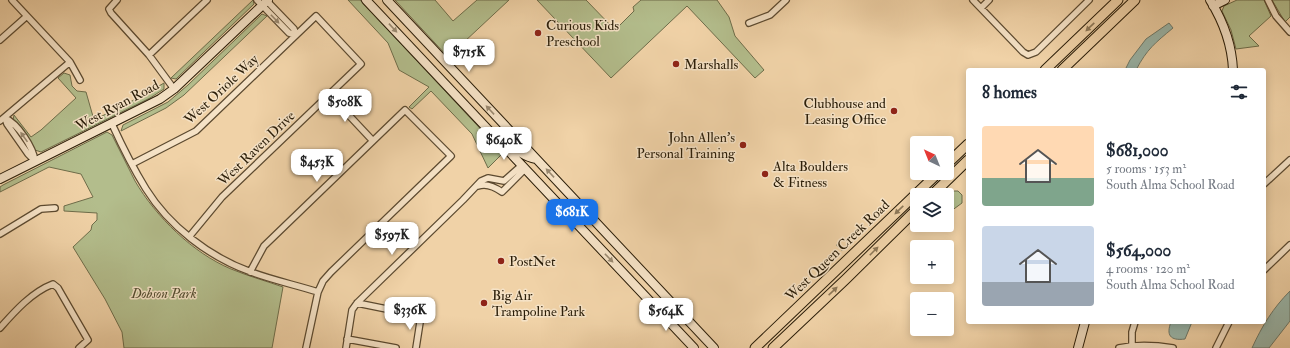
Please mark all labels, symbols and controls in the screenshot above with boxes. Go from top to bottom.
one-way arrow [270,14,280,24]
place label: Curious Kids Preschool [546,17,619,50]
one-way arrow [1085,22,1095,32]
one-way arrow [388,24,397,33]
marker: Curious Kids Preschool [533,28,543,38]
pin: $715K [441,39,497,73]
text: $715K [453,44,485,60]
street label: West Oriole Way [180,50,263,129]
place label: Marshalls [684,56,738,73]
marker: Marshalls [671,59,681,69]
street label: West Ryan Road [72,76,162,136]
icon: filters [1228,81,1250,103]
text: 8 homes [982,82,1037,103]
pin: $508K [317,89,373,123]
text: $508K [328,94,362,110]
place label: Clubhouse and Leasing Office [803,95,886,128]
one-way arrow [485,105,495,115]
marker: Clubhouse and Leasing Office [889,106,899,116]
street label: West Raven Drive [214,107,299,190]
pin: $640K [476,127,532,161]
place label: John Allen's Personal Training [636,129,736,162]
one-way arrow [20,132,28,142]
text: $640K [486,132,522,148]
north arrow [910,136,954,180]
map controls [910,136,954,336]
marker: John Allen's Personal Training [738,140,748,150]
text: $681,000 [1106,140,1168,161]
icon: home [1014,142,1062,190]
pin: $453K [289,149,345,183]
text: $453K [300,154,334,170]
place label: Alta Boulders & Fitness [772,158,848,191]
text: 5 rooms · 153 m² [1106,161,1186,177]
one-way arrow [545,168,555,178]
marker: Alta Boulders & Fitness [760,169,770,179]
text: South Alma School Road [1106,177,1235,193]
button: layers [910,188,954,232]
street label: West Queen Creek Road [781,196,893,305]
pin: $681K [544,199,600,233]
text: $681K [555,204,589,220]
one-way arrow [894,205,904,214]
pin: $597K [364,222,420,256]
text: $597K [375,227,409,243]
button: + [910,240,954,284]
text: $564,000 [1106,240,1171,261]
icon: home [1014,242,1062,290]
one-way arrow [869,247,879,256]
place label: PostNet [509,253,556,270]
one-way arrow [604,253,613,262]
marker: PostNet [496,256,506,266]
text: 4 rooms · 120 m² [1106,261,1190,277]
text: South Alma School Road [1106,277,1235,293]
park label: Dobson Park [130,285,197,302]
one-way arrow [828,286,838,296]
place label: Big Air Trampoline Park [492,287,586,321]
button: − [910,292,954,336]
pin: $336K [382,297,438,331]
marker: Big Air Trampoline Park [479,298,489,308]
pin: $564K [638,298,694,332]
text: $336K [394,302,426,318]
text: $564K [648,303,684,319]

